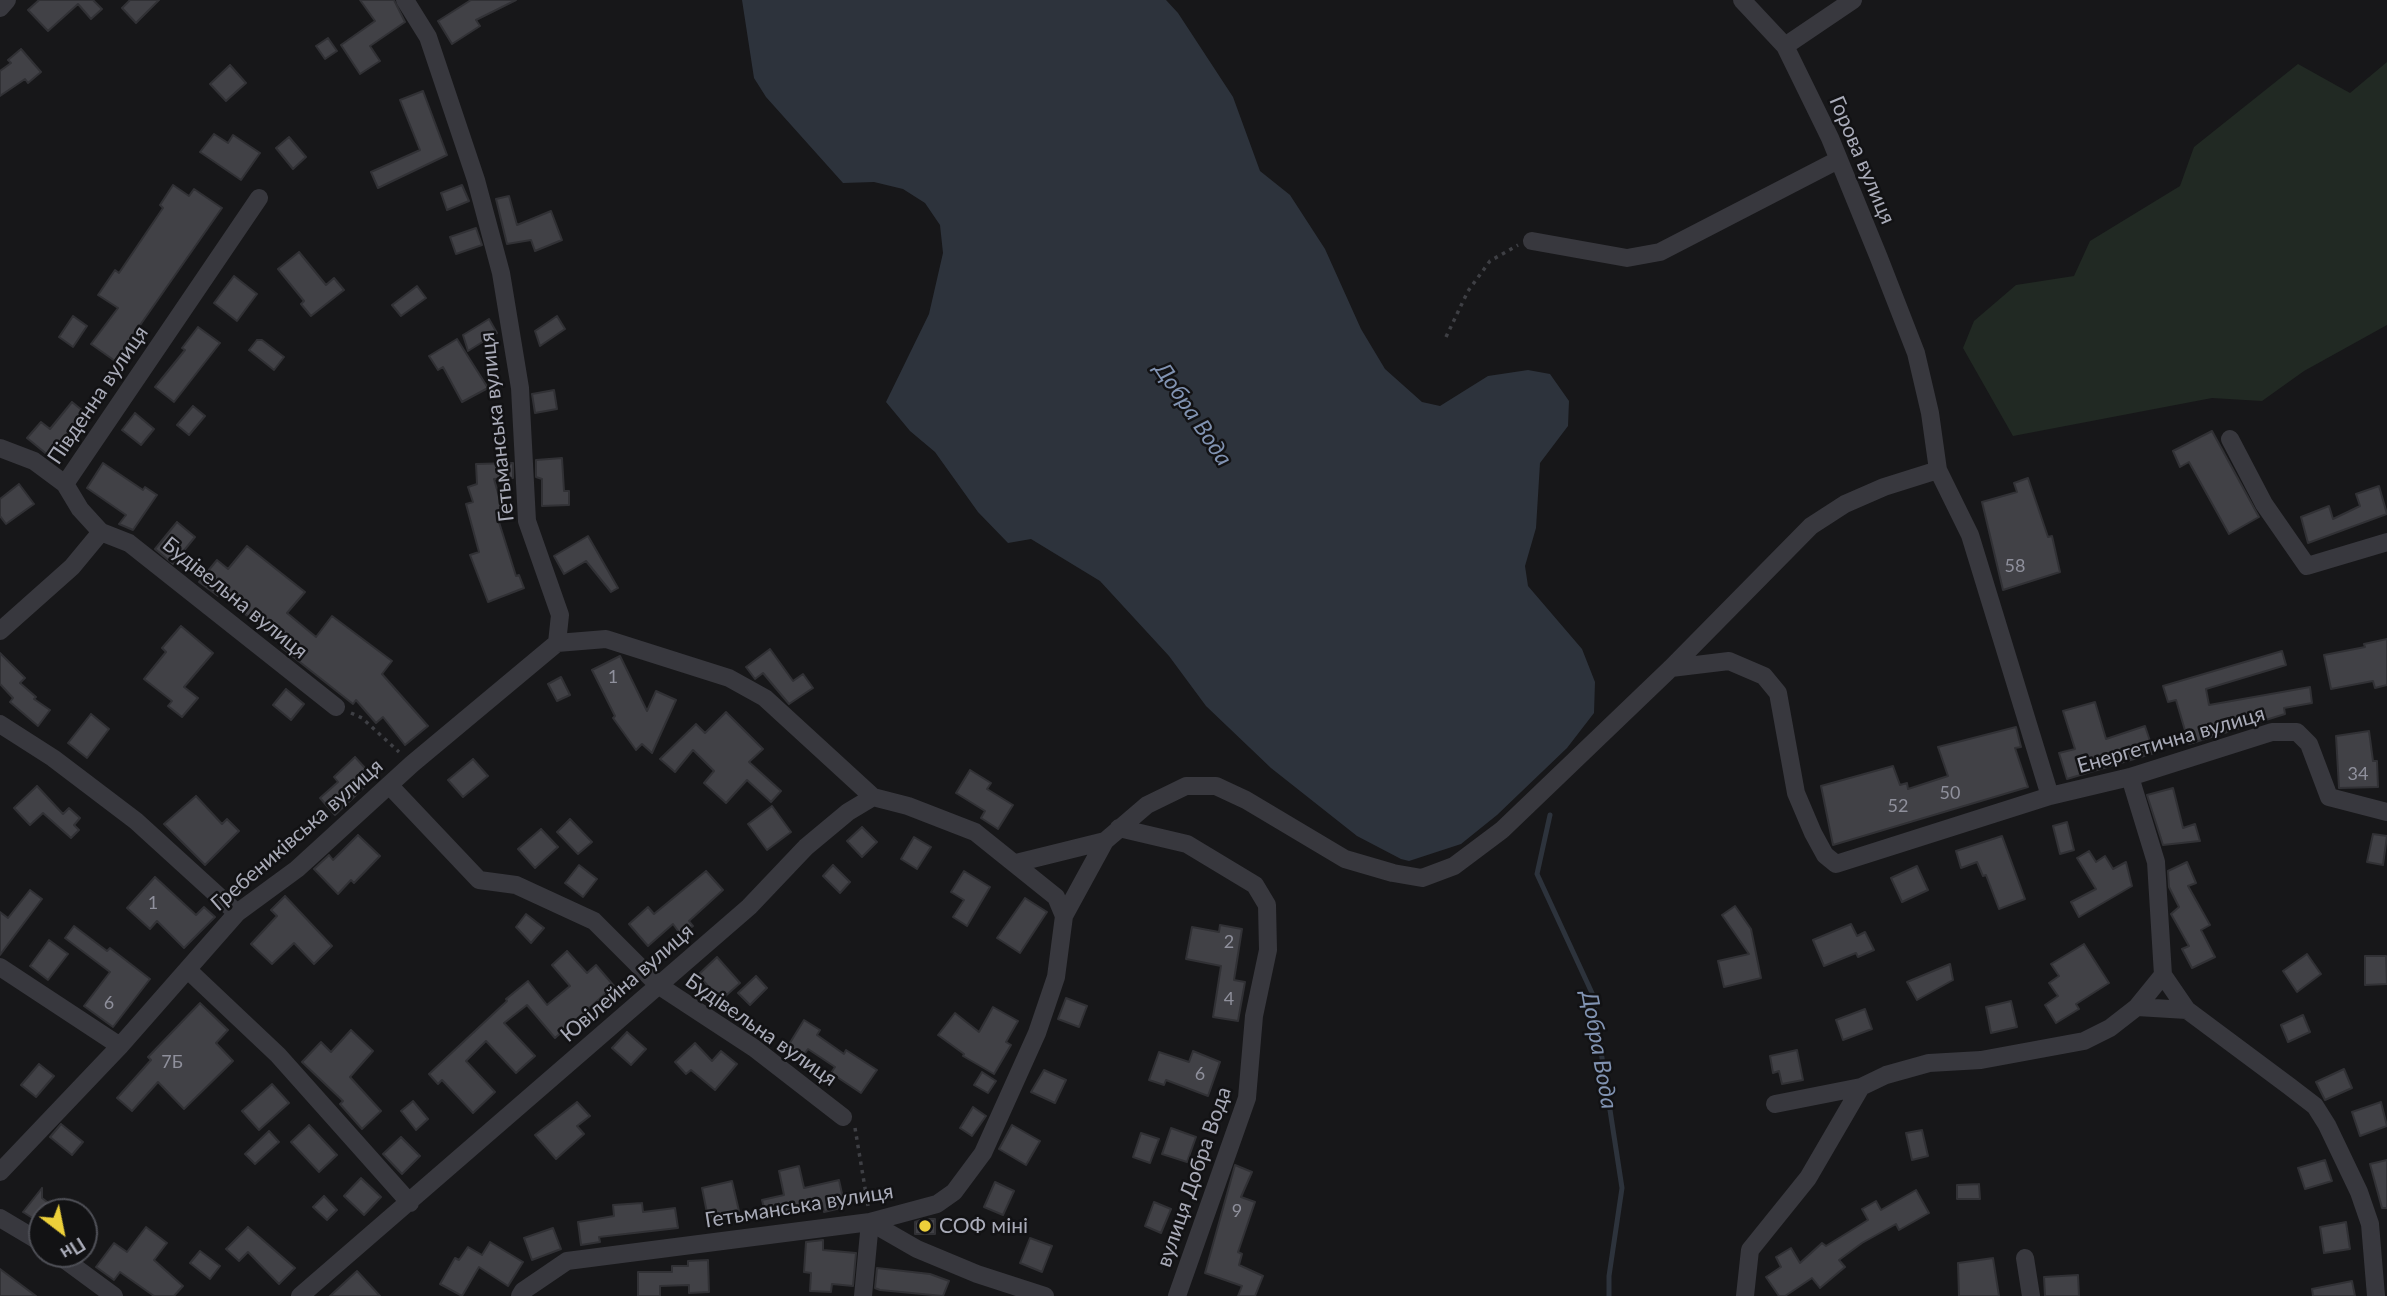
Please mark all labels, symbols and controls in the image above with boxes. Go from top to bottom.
street label: Горова вулиця [1824,92,1900,228]
street label: Південна вулиця [42,321,154,469]
street label: Гетьманська вулиця [475,331,519,523]
water label: Добра Вода [1148,357,1238,471]
street label: Будівельна вулиця [157,532,313,664]
house number: 58 [2005,555,2025,577]
house number: 1 [608,666,618,688]
street label: Енергетична вулиця [2074,701,2268,779]
street label: Гребениківська вулиця [206,753,388,917]
house number: 34 [2348,763,2368,785]
house number: 50 [1940,782,1960,804]
house number: 52 [1888,795,1908,817]
house number: 1 [148,892,158,914]
street label: Ювілейна вулиця [555,918,699,1048]
house number: 2 [1224,931,1234,953]
street label: Будівельна вулиця [680,968,842,1092]
house number: 4 [1224,988,1234,1010]
water label: Добра Вода [1575,989,1623,1111]
house number: 6 [104,992,114,1014]
house number: 7Б [161,1051,183,1073]
house number: 6 [1195,1063,1205,1085]
street label: вулиця Добра Вода [1151,1084,1237,1270]
street label: Гетьманська вулиця [703,1179,895,1233]
north arrow [28,1198,98,1268]
house number: 9 [1232,1200,1242,1222]
place label: СОФ міні [939,1213,1028,1239]
marker: СОФ міні [917,1218,933,1234]
text: Пн [57,1233,90,1266]

